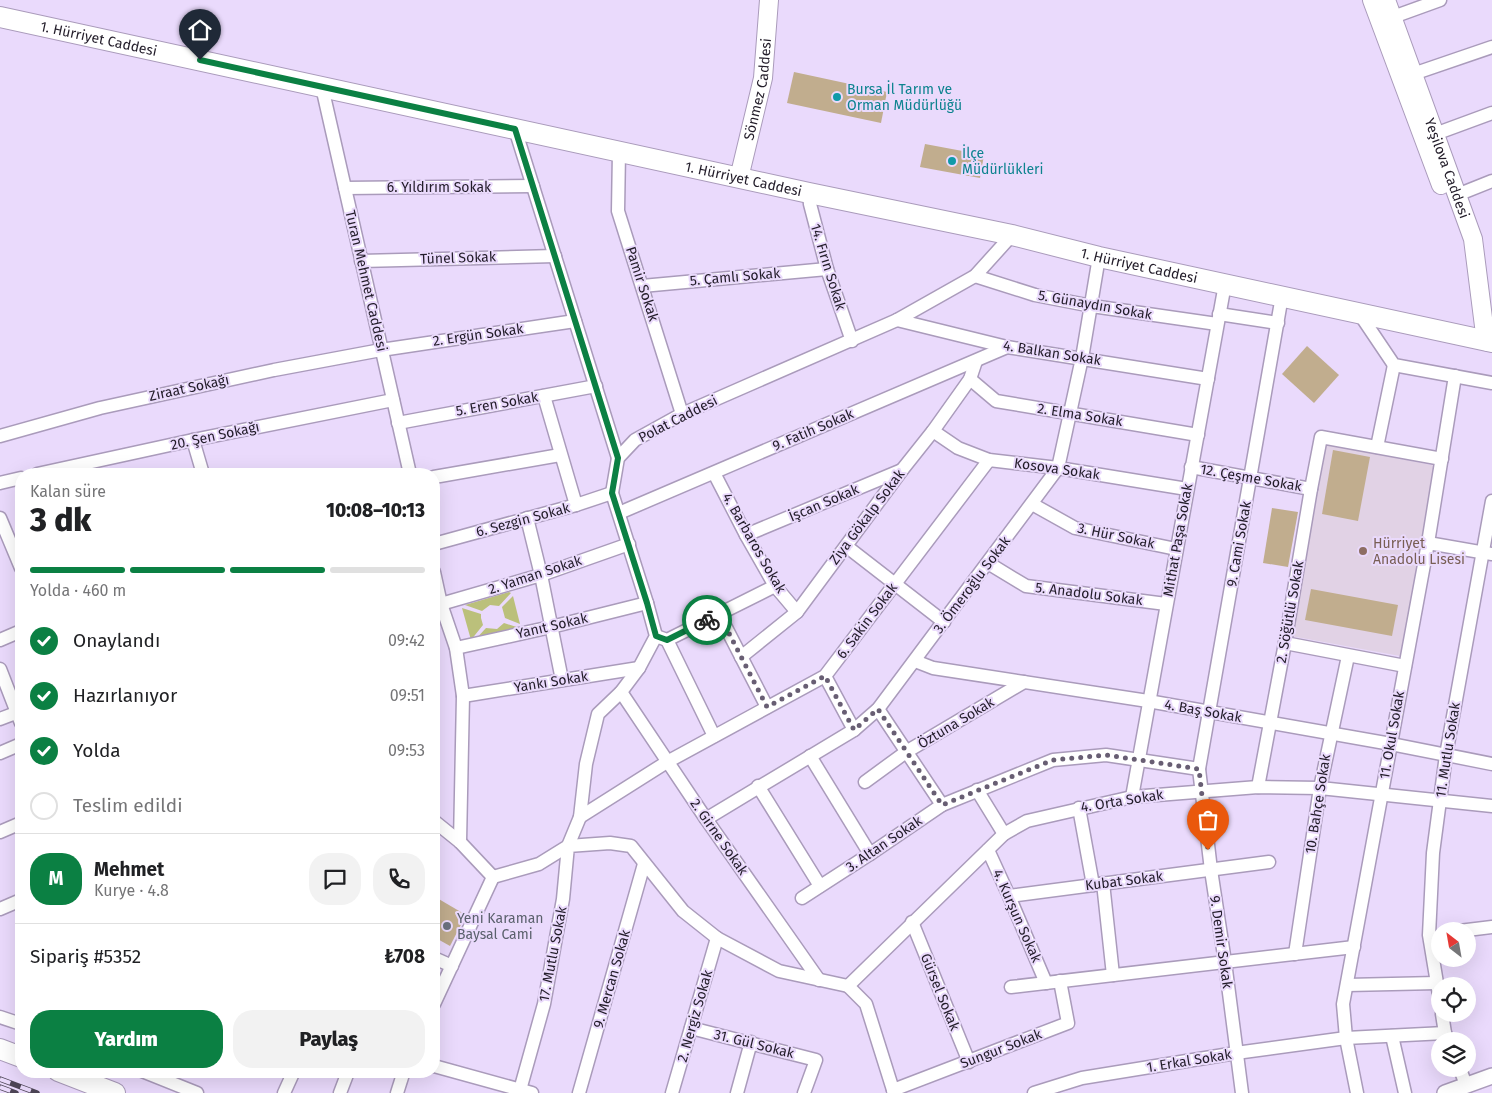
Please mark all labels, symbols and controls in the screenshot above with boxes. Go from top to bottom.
pin [179,9,221,60]
icon: home [186,16,214,44]
street label: 1. Hürriyet Caddesi [39,18,159,59]
street label: Sönmez Caddesi [740,37,775,142]
place label: Bursa İl Tarım ve Orman Müdürlüğü [847,80,962,114]
marker: Bursa İl Tarım ve Orman Müdürlüğü [831,91,843,103]
street label: Yeşilova Caddesi [1421,116,1473,221]
place label: İlçe Müdürlükleri [962,144,1043,178]
marker: İlçe Müdürlükleri [946,155,958,167]
street label: 1. Hürriyet Caddesi [684,158,804,200]
street label: 6. Yıldırım Sokak [387,179,492,196]
street label: Turan Mehmet Caddesi [341,209,391,353]
street label: 14. Fırın Sokak [807,222,849,313]
street label: Pamir Sokak [622,244,662,324]
street label: 1. Hürriyet Caddesi [1079,244,1199,287]
street label: Tünel Sokak [420,248,497,268]
street label: 5. Çamlı Sokak [689,265,782,289]
street label: 5. Günaydın Sokak [1037,287,1154,324]
street label: 2. Ergün Sokak [432,320,525,350]
street label: 4. Balkan Sokak [1002,337,1103,369]
street label: Ziraat Sokağı [147,371,231,405]
street label: 5. Eren Sokak [454,388,540,420]
street label: Polat Caddesi [636,392,720,446]
street label: 2. Elma Sokak [1036,400,1125,430]
street label: 9. Fatih Sokak [770,405,857,455]
street label: 20. Şen Sokağı [169,418,261,454]
street label: Kosova Sokak [1013,455,1102,484]
street label: 12. Çeşme Sokak [1199,461,1304,495]
street label: Ziya Gökalp Sokak [826,466,909,568]
street label: İşcan Sokak [786,479,862,525]
street label: Mithat Paşa Sokak [1160,481,1196,598]
text: Kalan süre [30,482,106,501]
street label: 4. Barbaros Sokak [718,490,790,597]
text: 10:08–10:13 [326,499,425,522]
street label: 6. Sezgin Sokak [474,499,573,541]
street label: 9. Cami Sokak [1223,499,1255,588]
text: 3 dk [30,501,91,539]
street label: 3. Hür Sokak [1076,520,1157,553]
street label: 3. Ömeroğlu Sokak [929,532,1015,637]
place label: Hürriyet Anadolu Lisesi [1373,535,1465,568]
marker: Hürriyet Anadolu Lisesi [1357,545,1369,557]
street label: 2. Yaman Sokak [486,552,585,598]
street label: 2. Söğütlü Sokak [1273,559,1308,664]
street label: 6. Sakin Sokak [833,579,901,662]
street label: 5. Anadolu Sokak [1034,579,1144,609]
text: Yolda · 460 m [30,581,126,600]
courier [682,595,732,645]
icon: bike [693,606,721,634]
street label: Yanıt Sokak [515,609,590,642]
icon: check [30,627,58,655]
text: Onaylandı [73,629,160,652]
text: 09:42 [388,631,425,650]
street label: Yankı Sokak [513,668,590,696]
icon: check [30,682,58,710]
text: Hazırlanıyor [73,684,177,707]
text: 09:51 [390,686,425,705]
street label: 11. Okul Sokak [1376,689,1408,780]
street label: Öztuna Sokak [914,692,998,752]
street label: 4. Baş Sokak [1163,696,1244,726]
street label: 11. Mutlu Sokak [1432,700,1464,799]
icon: check [30,737,58,765]
text: Yolda [73,739,121,762]
text: 09:53 [388,741,425,760]
street label: 10. Bahçe Sokak [1302,752,1334,855]
street label: 4. Orta Sokak [1079,786,1165,816]
text: Teslim edildi [73,794,183,817]
street label: 2. Girne Sokak [686,796,752,879]
pin [1187,799,1229,850]
icon: bag [1194,806,1222,834]
street label: 3. Altan Sokak [843,812,926,876]
button: chat [309,853,361,905]
button: phone [373,853,425,905]
text: Mehmet [94,858,164,881]
text: M [49,867,63,890]
street label: 4. Kurşun Sokak [989,867,1045,966]
street label: Kubat Sokak [1084,868,1165,894]
text: Kurye · 4.8 [94,881,169,900]
street label: 9. Demir Sokak [1206,894,1236,990]
street label: 17. Mutlu Sokak [535,904,571,1003]
place label: Yeni Karaman Baysal Cami [457,910,543,943]
marker: Yeni Karaman Baysal Cami [441,920,453,932]
north arrow [1431,922,1476,968]
map controls [1431,922,1476,1077]
street label: 9. Mercan Sokak [590,927,634,1030]
text: Sipariş #5352 [30,945,141,968]
text: ₺708 [384,945,425,968]
street label: Gürsel Sokak [917,951,963,1034]
street label: 2. Nergiz Sokak [674,967,716,1064]
button: locate [1431,977,1476,1022]
button: Yardım [30,1010,223,1068]
button: Paylaş [233,1010,425,1068]
street label: Sungur Sokak [958,1025,1045,1072]
street label: 31. Gül Sokak [712,1026,797,1062]
button: layers [1431,1032,1476,1077]
street label: 1. Erkal Sokak [1145,1046,1233,1076]

